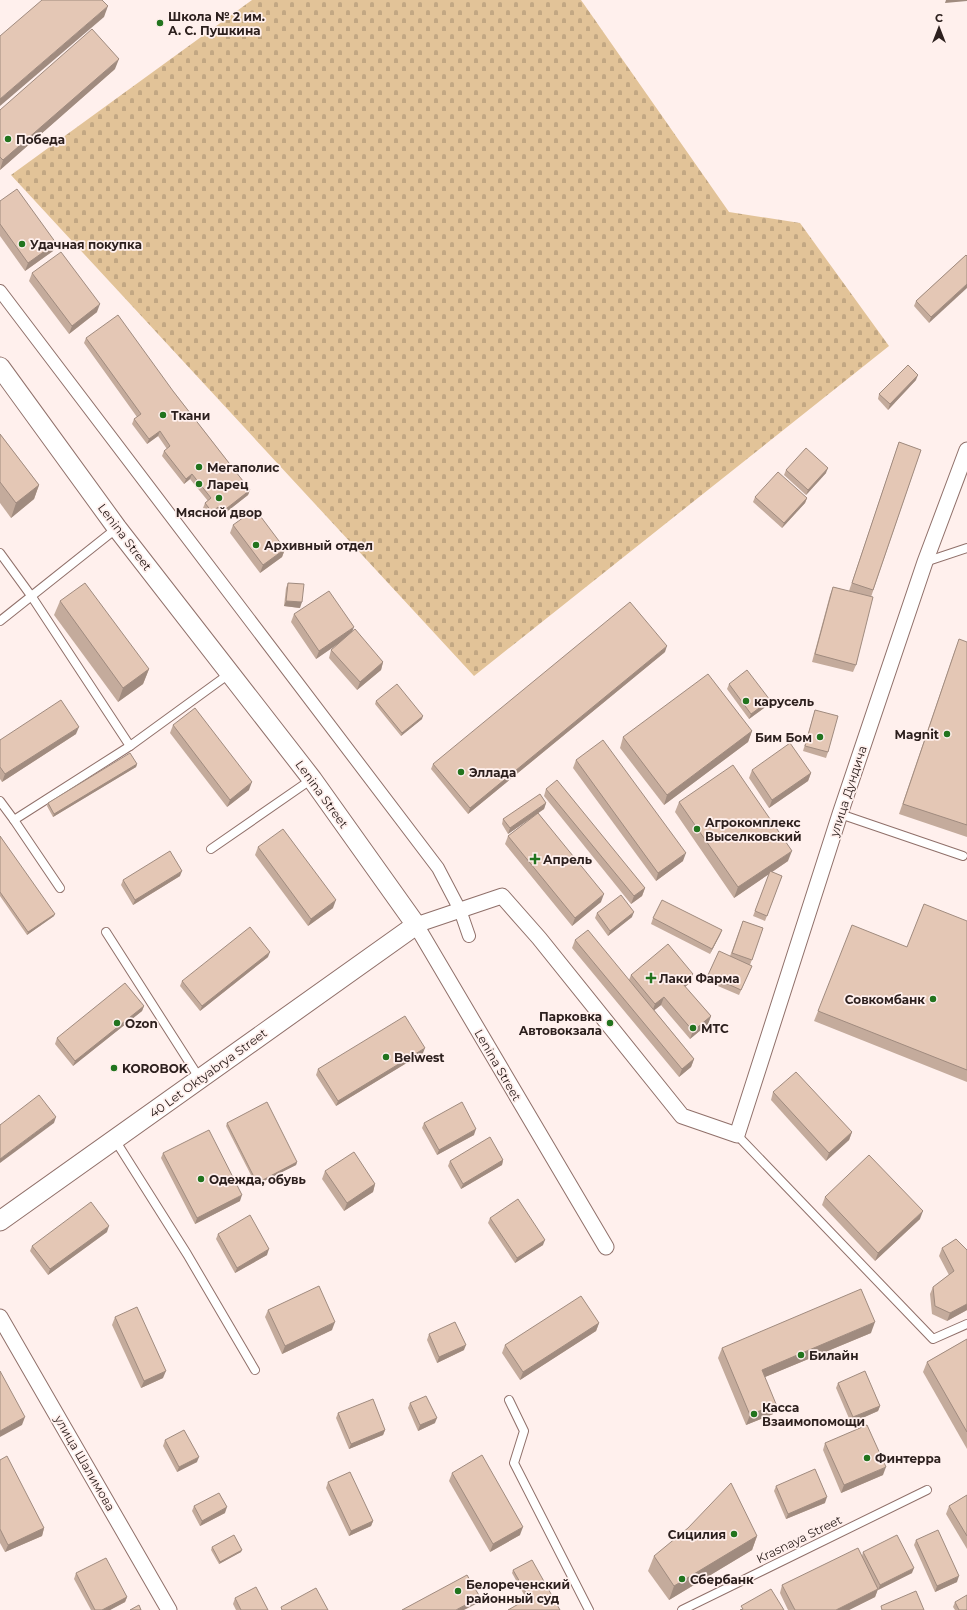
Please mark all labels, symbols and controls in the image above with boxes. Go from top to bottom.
north arrow [919,8,959,48]
place label: Школа № 2 им. А. С. Пушкина [168,9,265,38]
text: С [935,11,943,25]
marker: Школа № 2 им. А. С. Пушкина [155,18,165,28]
place label: Победа [16,132,65,147]
marker: Победа [3,134,13,144]
place label: Удачная покупка [30,237,142,252]
marker: Удачная покупка [17,239,27,249]
place label: Ткани [171,408,210,423]
marker: Ткани [158,410,168,420]
place label: Мегаполис [207,460,279,475]
marker: Мегаполис [194,462,204,472]
place label: Ларец [207,477,249,492]
marker: Ларец [194,479,204,489]
marker: Мясной двор [214,493,224,503]
street label: Lenina Street [95,500,155,574]
place label: Мясной двор [176,505,262,520]
place label: Архивный отдел [264,538,373,553]
marker: Архивный отдел [251,540,261,550]
place label: карусель [754,694,814,709]
marker: карусель [741,696,751,706]
place label: Magnit [895,727,940,742]
marker: Magnit [942,729,952,739]
place label: Бим Бом [755,730,812,745]
marker: Бим Бом [815,732,825,742]
street label: улица Дундича [826,744,870,839]
street label: Lenina Street [292,757,352,831]
place label: Эллада [469,765,516,780]
marker: Эллада [456,767,466,777]
place label: Агрокомплекс Выселковский [705,815,802,844]
marker: Агрокомплекс Выселковский [692,824,702,834]
place label: Апрель [543,852,592,867]
marker: Апрель [530,854,540,864]
place label: Лаки Фарма [659,971,739,986]
marker: Лаки Фарма [646,973,656,983]
place label: Совкомбанк [845,992,925,1007]
marker: Совкомбанк [928,994,938,1004]
place label: Парковка Автовокзала [519,1009,602,1038]
place label: Ozon [125,1016,158,1031]
marker: Ozon [112,1018,122,1028]
marker: Парковка Автовокзала [605,1018,615,1028]
place label: МТС [701,1021,729,1036]
marker: МТС [688,1023,698,1033]
street label: 40 Let Oktyabrya Street [146,1025,270,1121]
street label: Lenina Street [471,1027,525,1104]
place label: Belwest [394,1050,445,1065]
marker: Belwest [381,1052,391,1062]
place label: KOROBOK [122,1061,189,1076]
marker: KOROBOK [109,1063,119,1073]
place label: Одежда, обувь [209,1172,306,1187]
marker: Одежда, обувь [196,1174,206,1184]
place label: Билайн [809,1348,858,1363]
marker: Билайн [796,1350,806,1360]
place label: Касса Взаимопомощи [762,1400,865,1429]
marker: Касса Взаимопомощи [749,1409,759,1419]
street label: улица Шалимова [51,1412,118,1514]
place label: Финтерра [875,1451,941,1466]
marker: Финтерра [862,1453,872,1463]
street label: Krasnaya Street [754,1512,844,1566]
place label: Сицилия [668,1527,726,1542]
marker: Сицилия [729,1529,739,1539]
place label: Сбербанк [690,1572,754,1587]
marker: Сбербанк [677,1574,687,1584]
place label: Белореченский районный суд [466,1577,570,1606]
marker: Белореченский районный суд [453,1586,463,1596]

